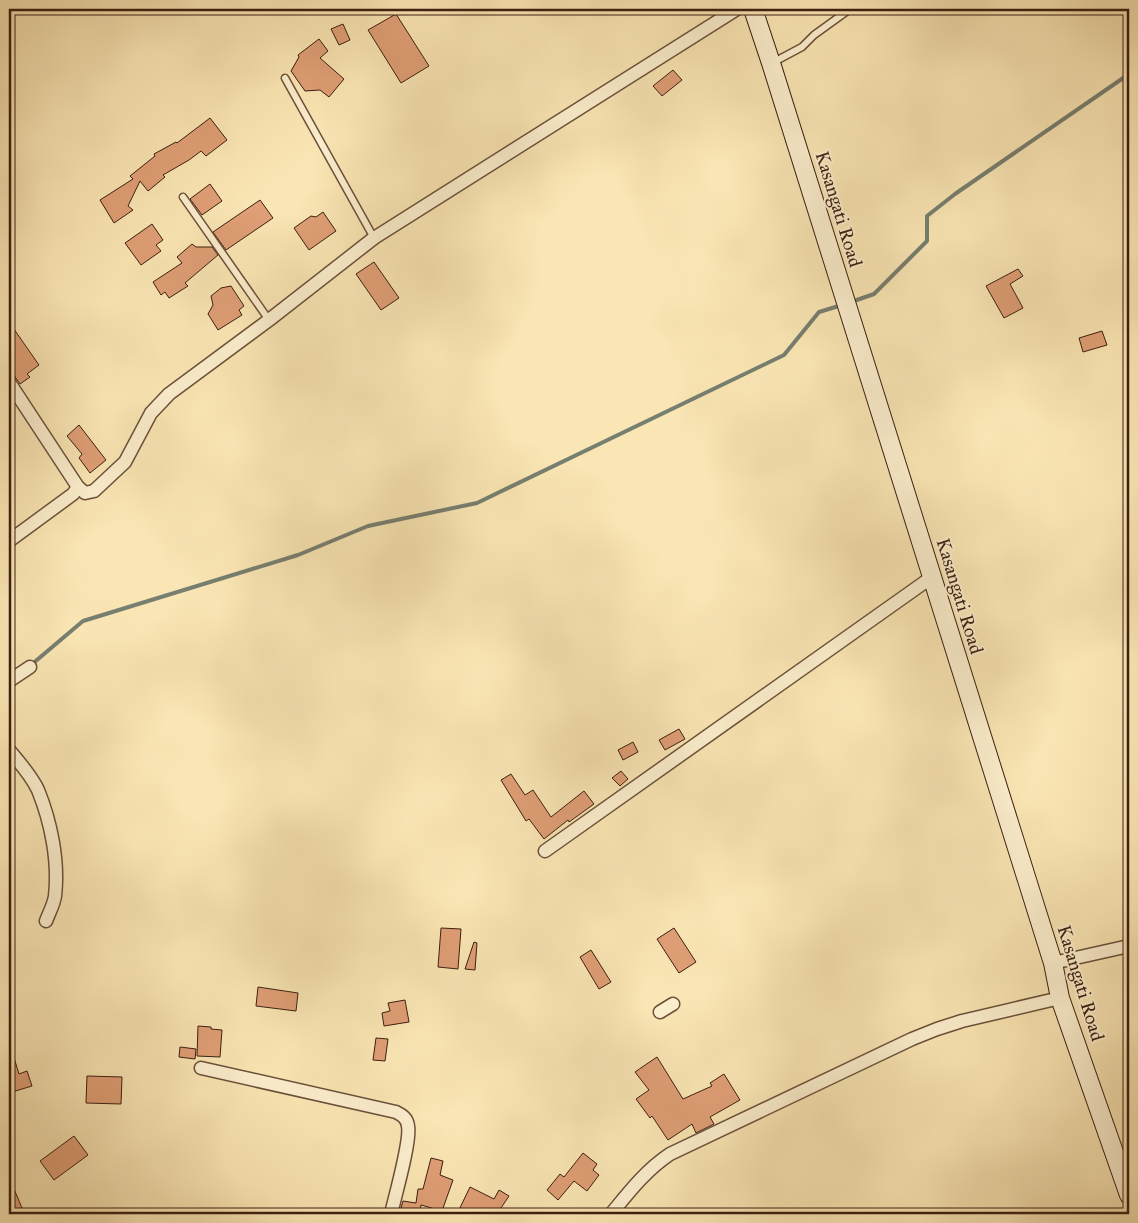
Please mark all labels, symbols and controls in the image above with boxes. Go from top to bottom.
street label: Kasangati Road [809,148,868,271]
street label: Kasangati Road [930,535,989,658]
street label: Kasangati Road [1051,922,1110,1045]

